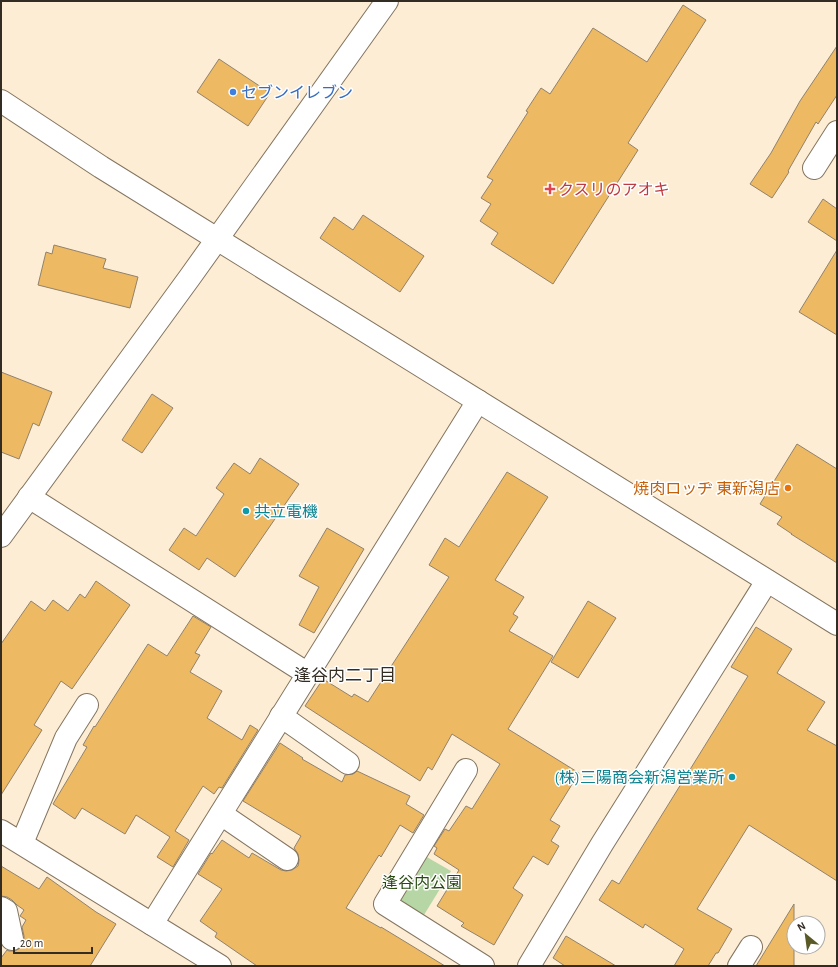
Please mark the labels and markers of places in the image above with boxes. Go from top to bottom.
place label: セブンイレブン [241,84,353,101]
marker: セブンイレブン [228,87,238,97]
place label: クスリのアオキ [558,182,670,198]
marker: クスリのアオキ [545,184,555,194]
place label: 焼肉ロッヂ 東新潟店 [633,480,780,497]
marker: 焼肉ロッヂ 東新潟店 [783,483,793,493]
place label: 共立電機 [254,503,318,520]
marker: 共立電機 [241,506,251,516]
place label: (株)三陽商会新潟営業所 [554,769,724,786]
marker: (株)三陽商会新潟営業所 [727,772,737,782]

